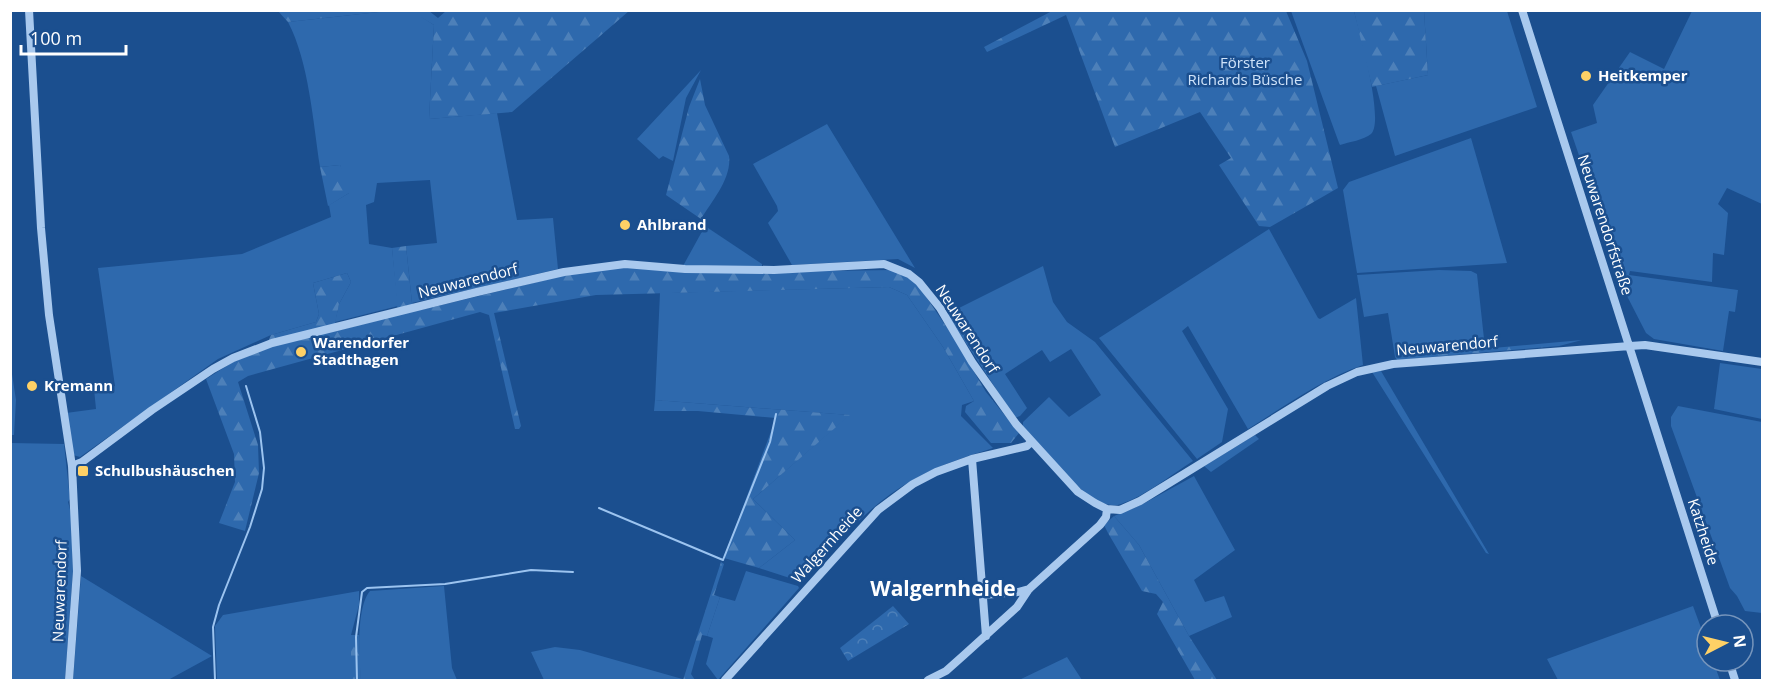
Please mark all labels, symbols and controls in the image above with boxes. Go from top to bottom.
scale bar [21,18,126,56]
text: 100 m [30,26,82,50]
park label: Förster Richards Büsche [1188,52,1302,89]
place label: Heitkemper [1598,65,1688,85]
marker: Heitkemper [1579,69,1593,83]
street label: Neuwarendorfstraße [1574,152,1638,298]
place label: Ahlbrand [637,214,707,234]
marker: Ahlbrand [618,218,632,232]
street label: Neuwarendorf [416,258,521,302]
street label: Neuwarendorf [932,280,1005,377]
street label: Neuwarendorf [1395,331,1500,359]
place label: Warendorfer Stadthagen [313,332,409,369]
marker: Warendorfer Stadthagen [294,345,308,359]
place label: Kremann [44,375,113,395]
marker: Kremann [25,379,39,393]
place label: Schulbushäuschen [95,460,235,480]
marker: Schulbushäuschen [76,464,90,478]
street label: Katzheide [1684,496,1724,568]
street label: Walgernheide [786,502,866,587]
street label: Neuwarendorf [47,539,71,642]
district label: Walgernheide [870,574,1016,602]
north arrow [1695,613,1755,673]
text: N [1728,633,1752,649]

